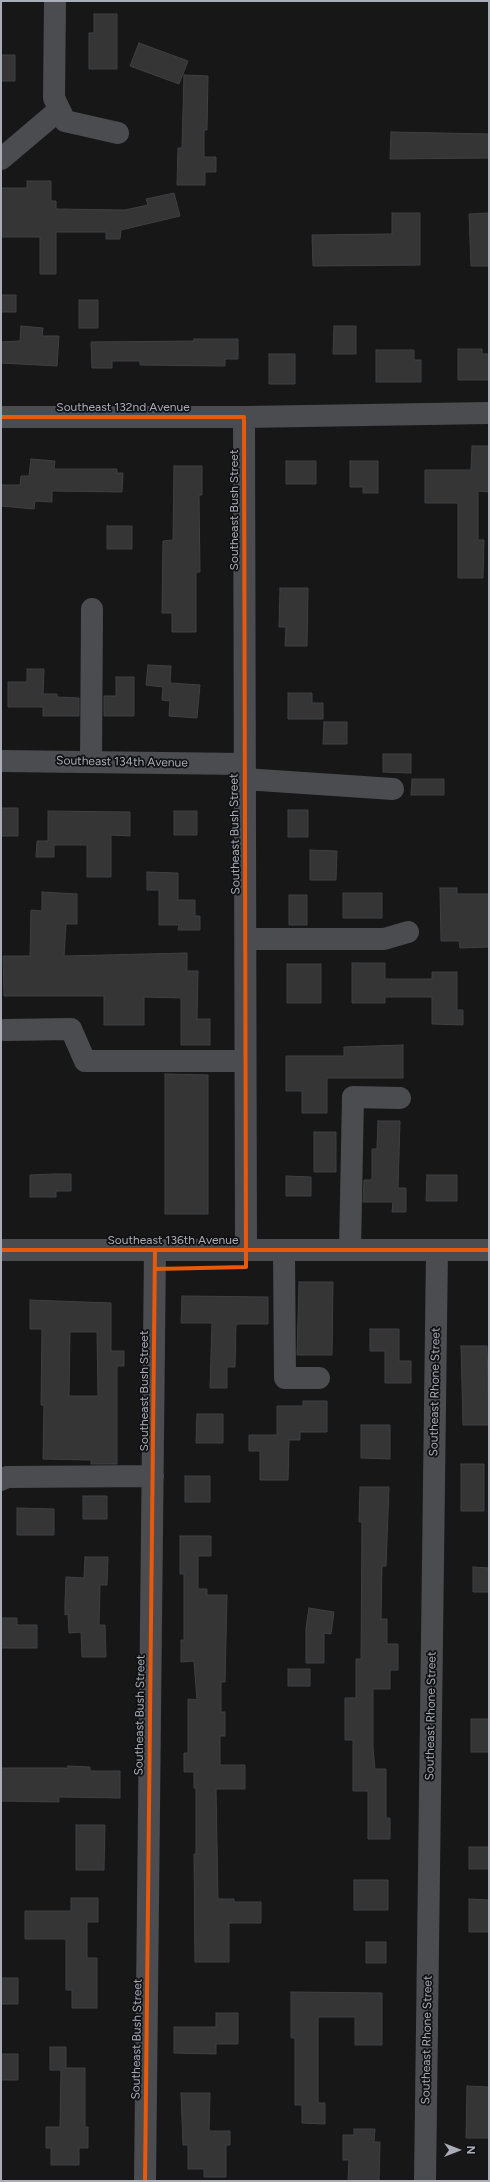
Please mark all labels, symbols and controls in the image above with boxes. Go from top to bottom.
street label: Southeast 132nd Avenue [56,400,190,414]
street label: Southeast Bush Street [227,450,241,570]
street label: Southeast 134th Avenue [56,754,188,770]
street label: Southeast Bush Street [227,773,243,895]
street label: Southeast 136th Avenue [107,1233,239,1247]
street label: Southeast Rhone Street [427,1327,443,1457]
street label: Southeast Bush Street [137,1331,151,1451]
street label: Southeast Rhone Street [423,1651,439,1781]
street label: Southeast Bush Street [132,1654,148,1776]
street label: Southeast Rhone Street [419,1975,435,2105]
street label: Southeast Bush Street [129,1978,145,2100]
north arrow [438,2130,478,2170]
text: N [464,2146,477,2154]

